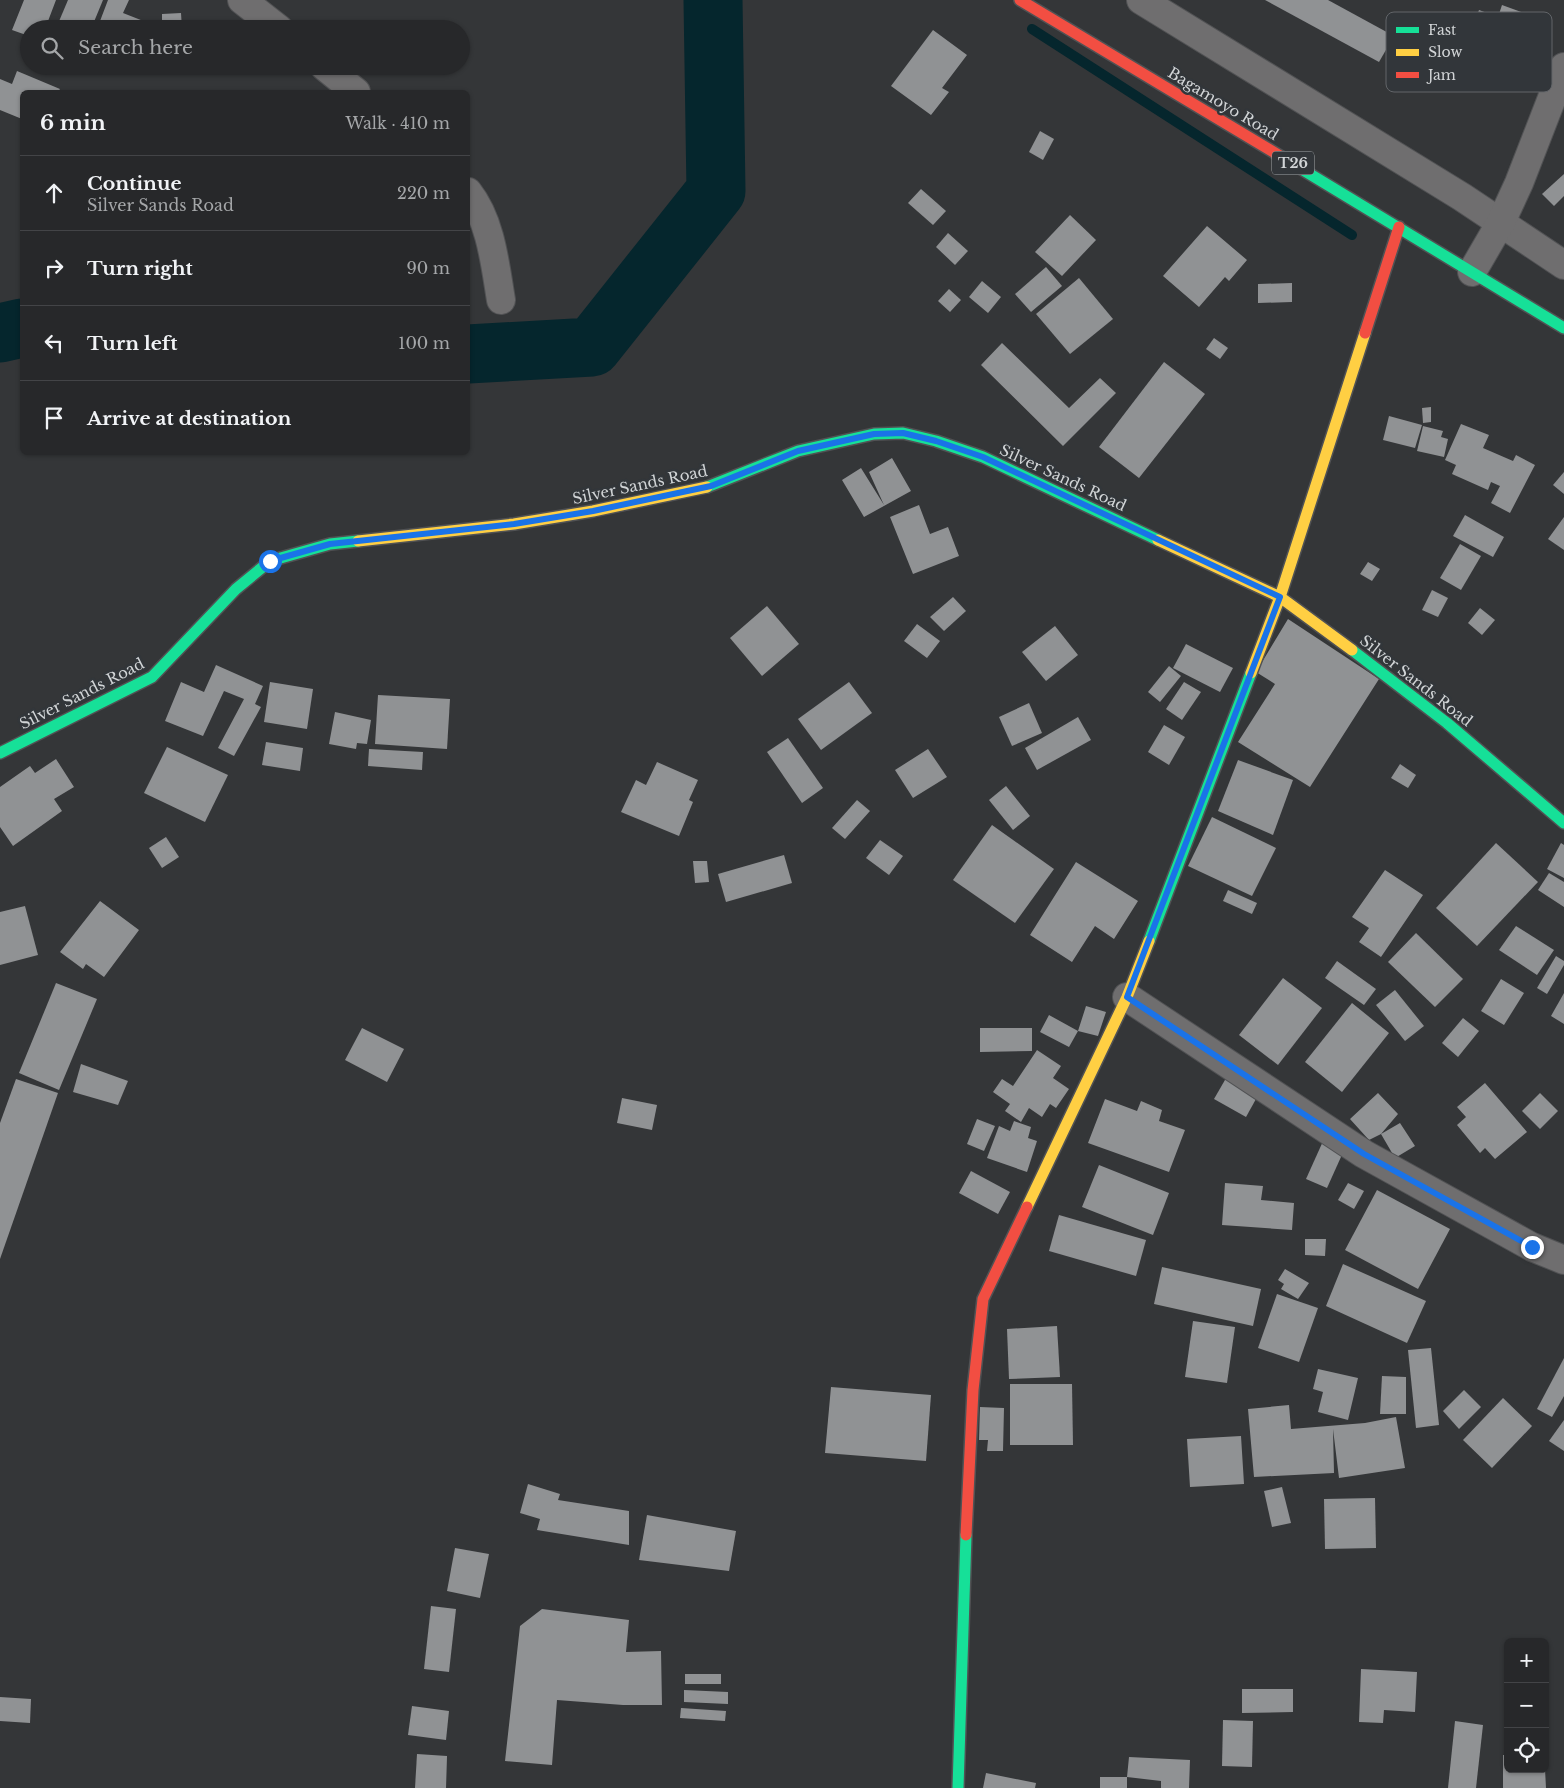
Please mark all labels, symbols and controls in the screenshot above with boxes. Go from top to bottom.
legend [1386,12,1552,92]
search box [20,20,470,75]
text: Fast [1428,21,1457,39]
icon: search [38,34,66,62]
text: Search here [78,36,193,59]
text: Slow [1428,43,1462,61]
street label: Bagamoyo Road [1164,63,1282,144]
text: Jam [1426,66,1456,84]
text: 6 min [40,110,106,136]
text: Walk · 410 m [345,113,450,133]
road number: T26 [1272,152,1314,174]
text: Continue [87,172,182,195]
icon: ahead [40,179,68,207]
text: 220 m [397,183,450,203]
text: Silver Sands Road [87,195,234,215]
icon: right [40,254,68,282]
text: Turn right [87,257,193,280]
text: 90 m [407,258,450,278]
icon: left [40,329,68,357]
text: Turn left [87,332,178,355]
text: 100 m [398,333,450,353]
icon: arrive [40,404,68,432]
text: Arrive at destination [87,407,291,430]
street label: Silver Sands Road [997,440,1130,515]
street label: Silver Sands Road [571,461,709,508]
route start [259,550,282,573]
street label: Silver Sands Road [1356,631,1476,730]
street label: Silver Sands Road [16,654,147,733]
route end [1521,1236,1544,1259]
map controls [1504,1638,1549,1773]
button: + [1504,1638,1549,1683]
button: − [1504,1683,1549,1728]
button: locate [1504,1728,1549,1773]

